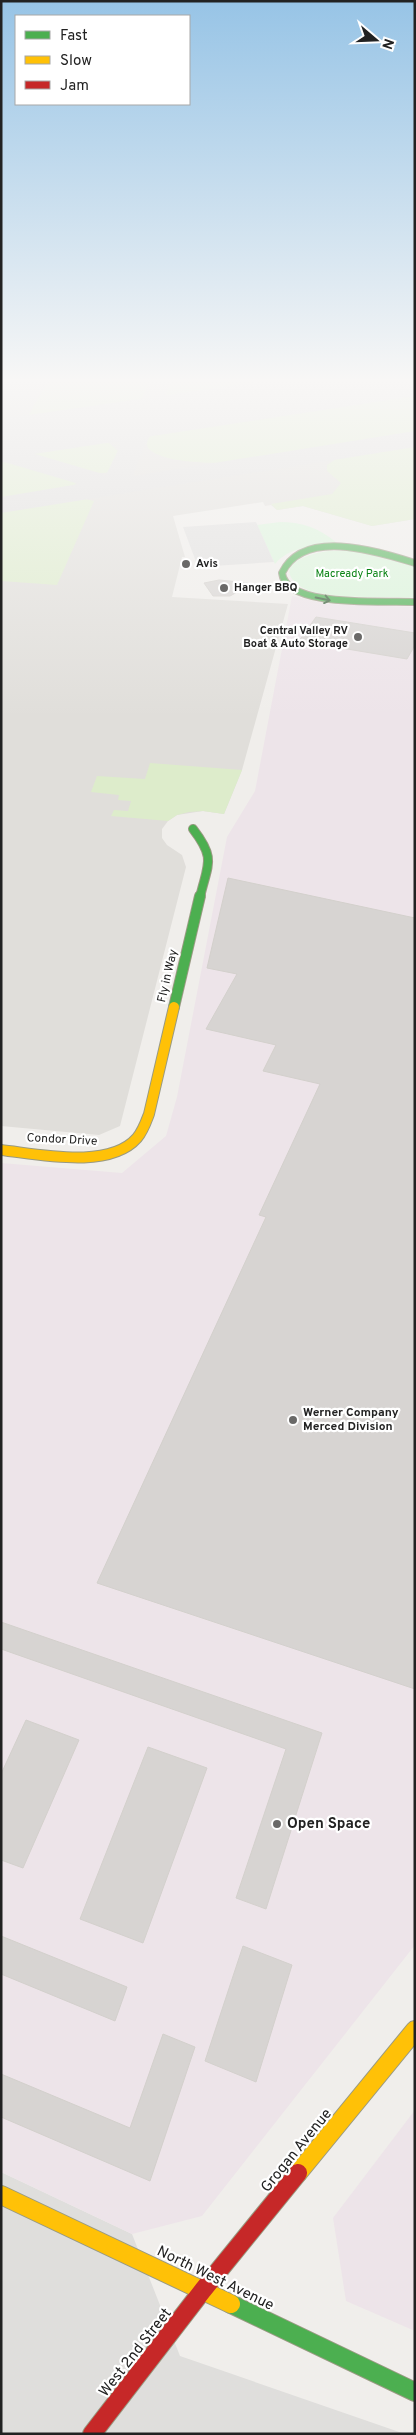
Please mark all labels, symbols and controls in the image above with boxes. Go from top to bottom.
legend [15,15,190,105]
north arrow [351,15,401,65]
text: Fast [60,27,88,46]
text: N [377,36,397,51]
text: Slow [60,52,92,71]
text: Jam [60,77,89,96]
place label: Avis [196,557,218,571]
marker: Avis [180,558,192,570]
park label: Macready Park [315,567,389,581]
place label: Hanger BBQ [234,581,297,595]
marker: Hanger BBQ [218,582,230,594]
one-way arrow [315,595,331,604]
place label: Central Valley RV Boat & Auto Storage [243,624,348,651]
marker: Central Valley RV Boat & Auto Storage [352,631,364,643]
street label: Fly in Way [154,948,182,1004]
street label: Condor Drive [26,1130,98,1150]
place label: Werner Company Merced Division [303,1405,399,1435]
marker: Werner Company Merced Division [287,1414,299,1426]
place label: Open Space [287,1815,370,1834]
marker: Open Space [271,1818,283,1830]
street label: Grogan Avenue [257,2105,337,2197]
street label: North West Avenue [153,2242,277,2316]
street label: West 2nd Street [95,2305,177,2401]

